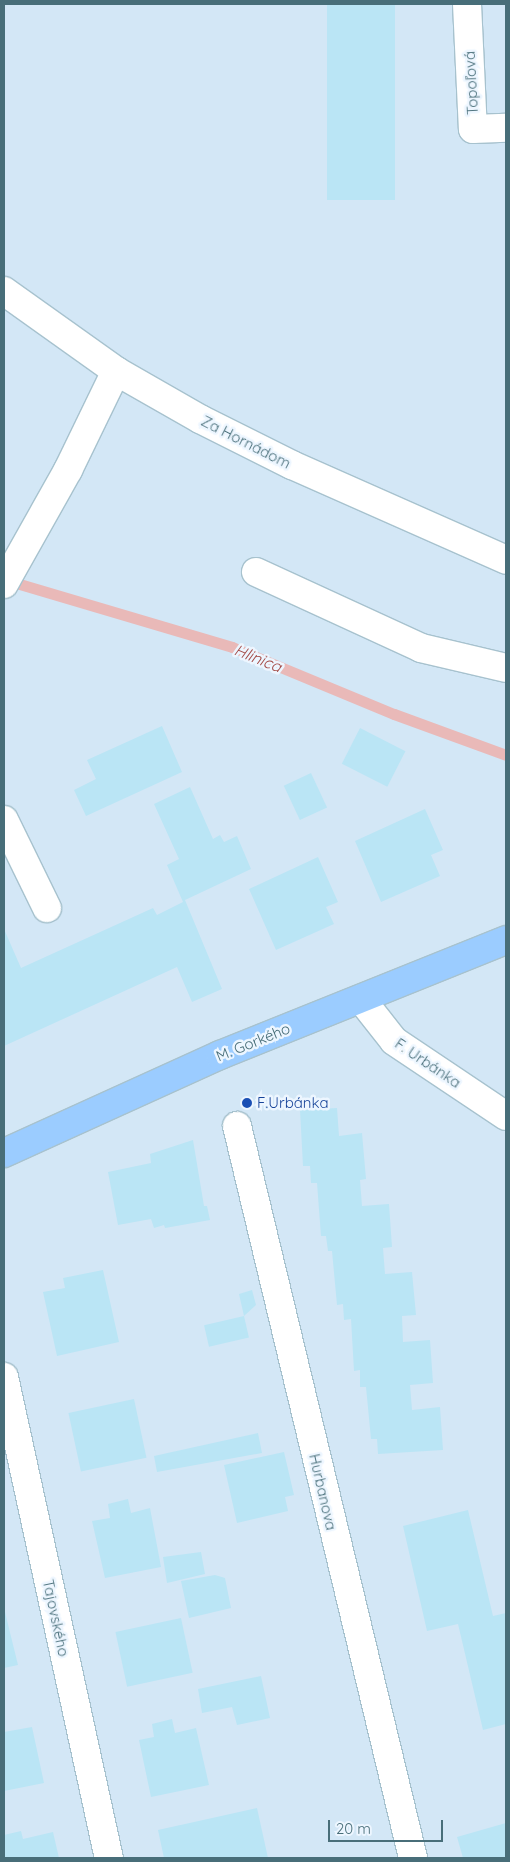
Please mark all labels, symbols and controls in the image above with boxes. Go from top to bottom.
street label: Topoľová [460,51,482,115]
street label: Za Hornádom [198,412,294,472]
water label: Hlinica [232,640,284,676]
street label: M. Gorkého [213,1019,293,1065]
street label: F. Urbánka [392,1034,464,1092]
place label: F.Urbánka [257,1094,329,1112]
marker: F.Urbánka [241,1097,253,1109]
street label: Hurbanova [305,1452,341,1532]
street label: Tajovského [39,1578,73,1658]
scale bar [330,1810,445,1842]
text: 20 m [336,1819,371,1838]

